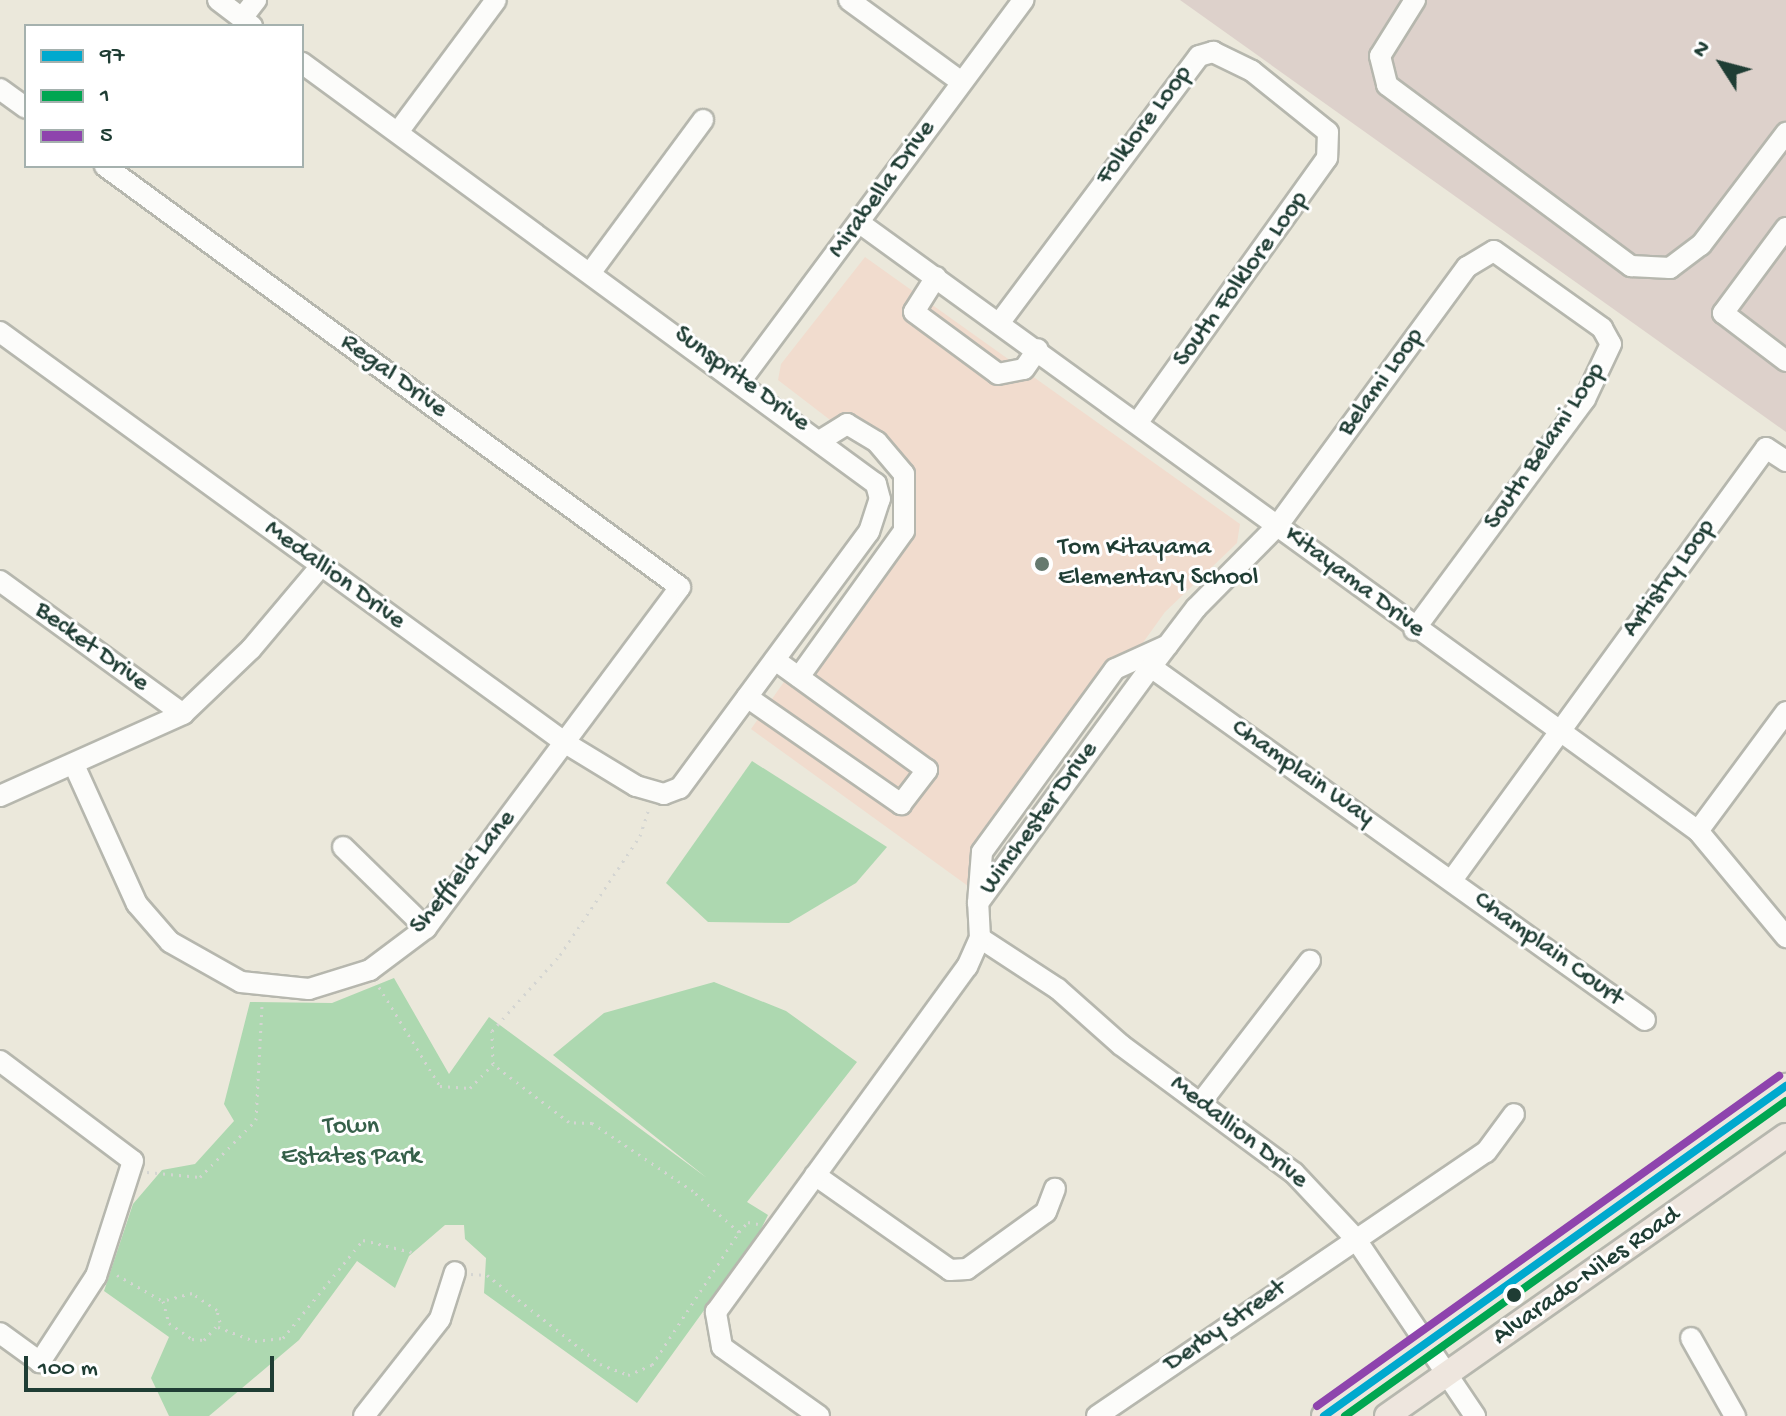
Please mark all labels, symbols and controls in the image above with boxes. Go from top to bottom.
legend [24,24,304,168]
north arrow [1682,24,1762,104]
text: N [1688,36,1717,63]
text: 97 [100,42,125,71]
street label: Folklore Loop [1090,60,1200,192]
text: 1 [100,82,110,111]
street label: Mirabella Drive [822,115,944,265]
text: 5 [100,122,113,151]
street label: South Folklore Loop [1168,186,1316,374]
street label: Sunsprite Drive [667,320,815,440]
street label: Belami Loop [1332,323,1432,443]
street label: Regal Drive [333,328,453,426]
street label: South Belami Loop [1479,357,1613,537]
street label: Medallion Drive [257,514,411,638]
street label: Artistry Loop [1617,514,1723,644]
street label: Kitayama Drive [1278,520,1430,646]
place label: Tom Kitayama Elementary School [1058,533,1258,594]
marker: Tom Kitayama Elementary School [1033,555,1051,573]
street label: Becket Drive [28,596,154,700]
street label: Champlain Way [1224,713,1380,835]
street label: Winchester Drive [974,736,1106,902]
street label: Sheffield Lane [404,804,524,942]
street label: Champlain Court [1467,885,1629,1015]
street label: Medallion Drive [1163,1069,1313,1197]
park label: Town Estates Park [281,1112,421,1174]
street label: Alvarado-Niles Road [1487,1201,1687,1353]
street label: Derby Street [1159,1274,1293,1380]
unlabelled marker [1506,1287,1522,1303]
scale bar [28,1340,278,1390]
text: 100 m [38,1355,98,1384]

